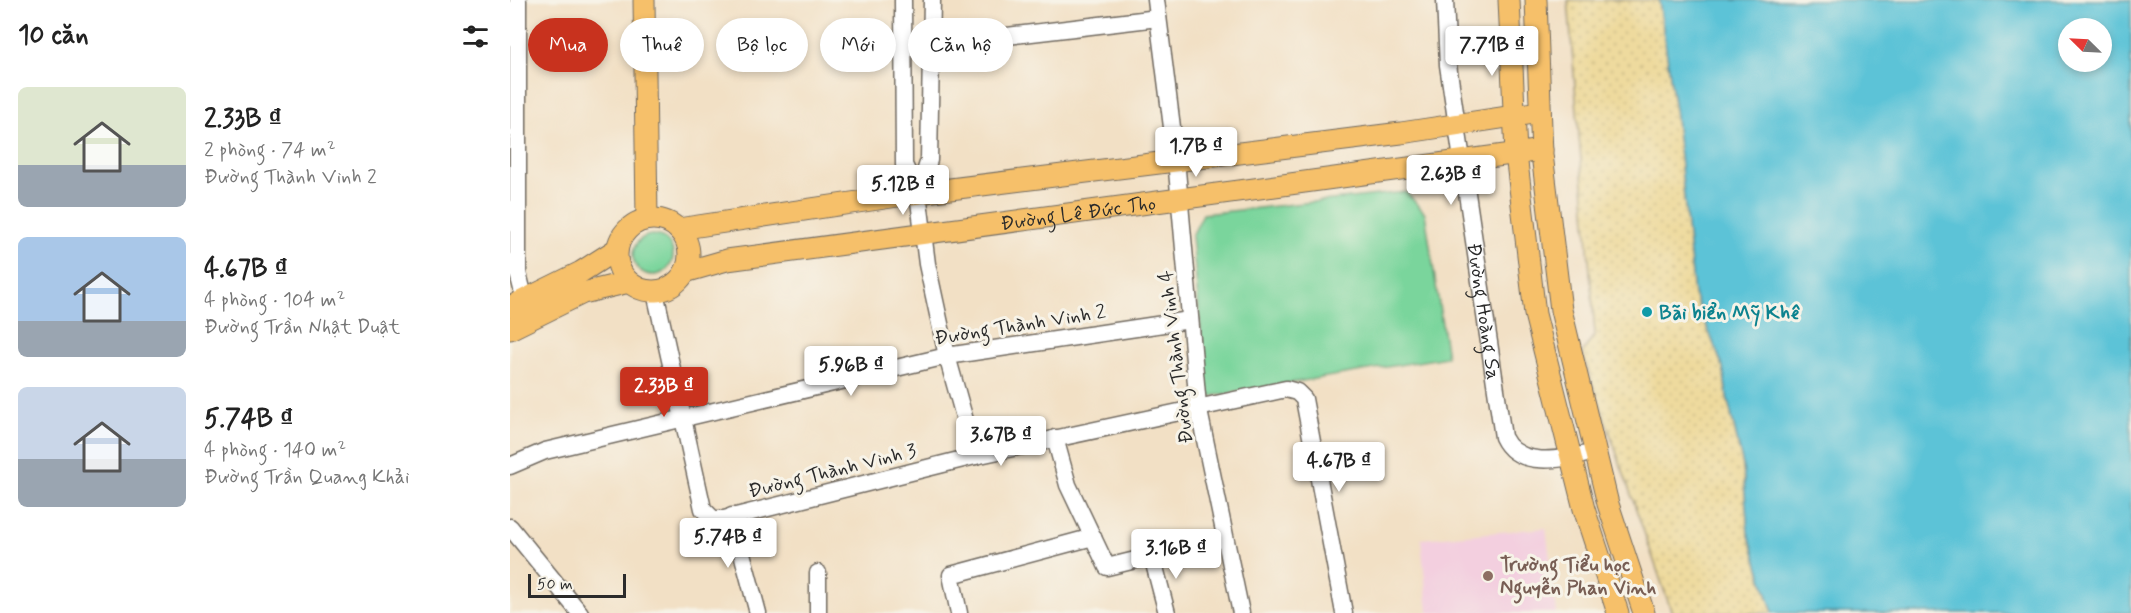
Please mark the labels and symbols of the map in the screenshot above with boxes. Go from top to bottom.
north arrow [2058,18,2112,72]
pin: 7.71B ₫ [1437,26,1547,77]
pin: 1.7B ₫ [1147,127,1245,178]
pin: 2.63B ₫ [1396,155,1506,206]
pin: 5.12B ₫ [848,165,958,216]
street label: Đường Lê Đức Thọ [999,190,1158,238]
street label: Đường Hoàng Sa [1459,241,1506,382]
street label: Đường Thành Vinh 4 [1152,268,1203,445]
street label: Đường Thành Vinh 2 [933,299,1108,354]
place label: Bãi biển Mỹ Khê [1659,300,1800,327]
marker: Bãi biển Mỹ Khê [1640,305,1654,319]
pin: 5.96B ₫ [796,346,906,397]
pin: 2.33B ₫ [609,367,719,418]
pin: 3.67B ₫ [946,416,1056,467]
street label: Đường Thành Vinh 3 [746,438,920,507]
pin: 4.67B ₫ [1284,442,1394,493]
pin: 5.74B ₫ [673,518,783,569]
pin: 3.16B ₫ [1121,529,1231,580]
place label: Trường Tiểu học Nguyễn Phan Vinh [1500,552,1656,604]
marker: Trường Tiểu học Nguyễn Phan Vinh [1481,569,1495,583]
scale bar [528,571,626,598]

